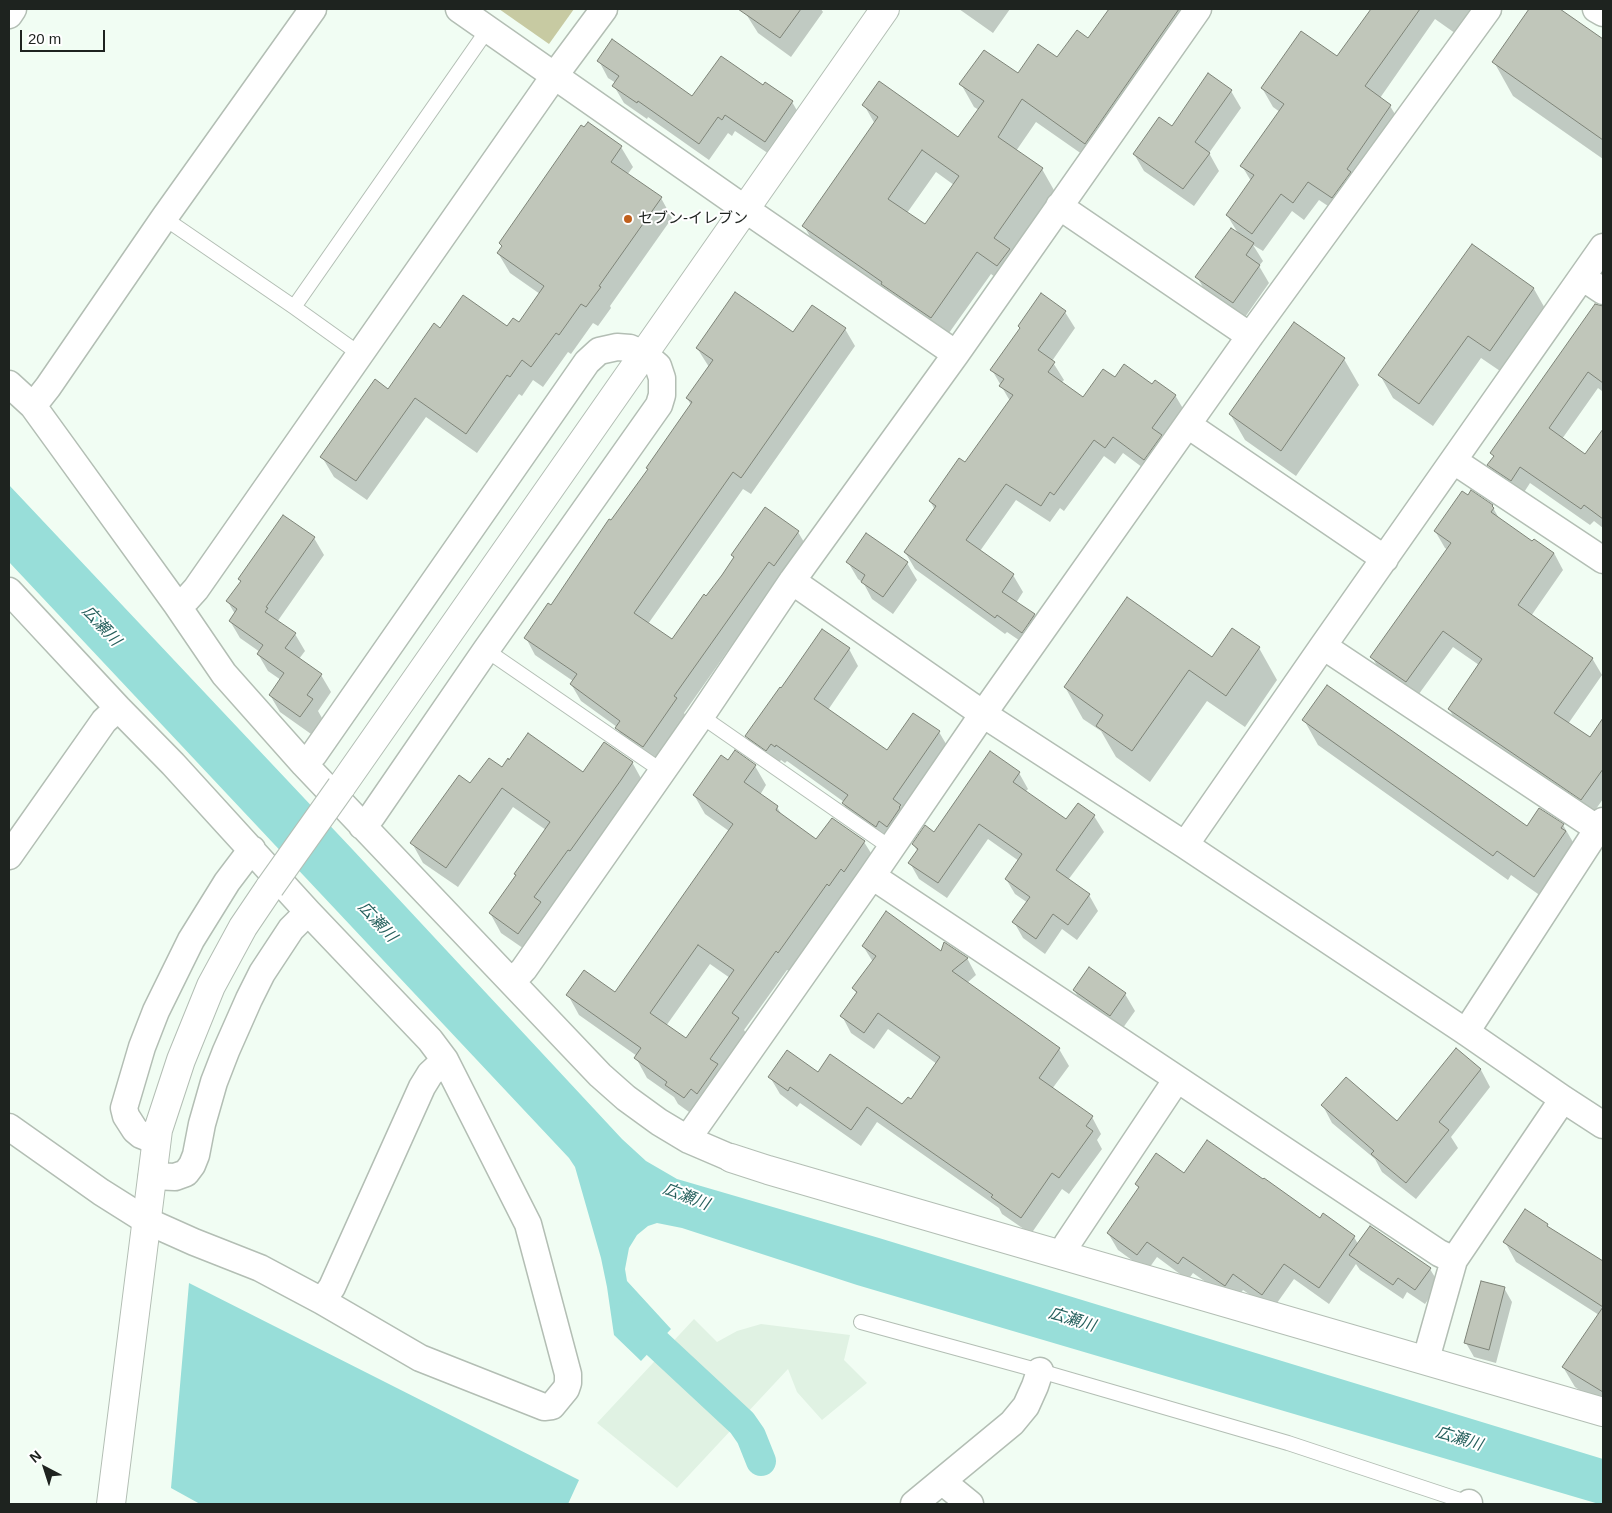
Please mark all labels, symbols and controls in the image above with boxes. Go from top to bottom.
scale bar [22,20,108,52]
text: 20 m [28,30,61,47]
place label: セブン-イレブン [638,210,748,228]
marker: セブン-イレブン [622,213,634,225]
water label: 広瀬川 [78,602,124,650]
water label: 広瀬川 [354,898,400,946]
water label: 広瀬川 [660,1179,712,1215]
water label: 広瀬川 [1046,1304,1098,1336]
water label: 広瀬川 [1433,1423,1485,1455]
north arrow [20,1443,70,1493]
text: N [26,1447,44,1466]

